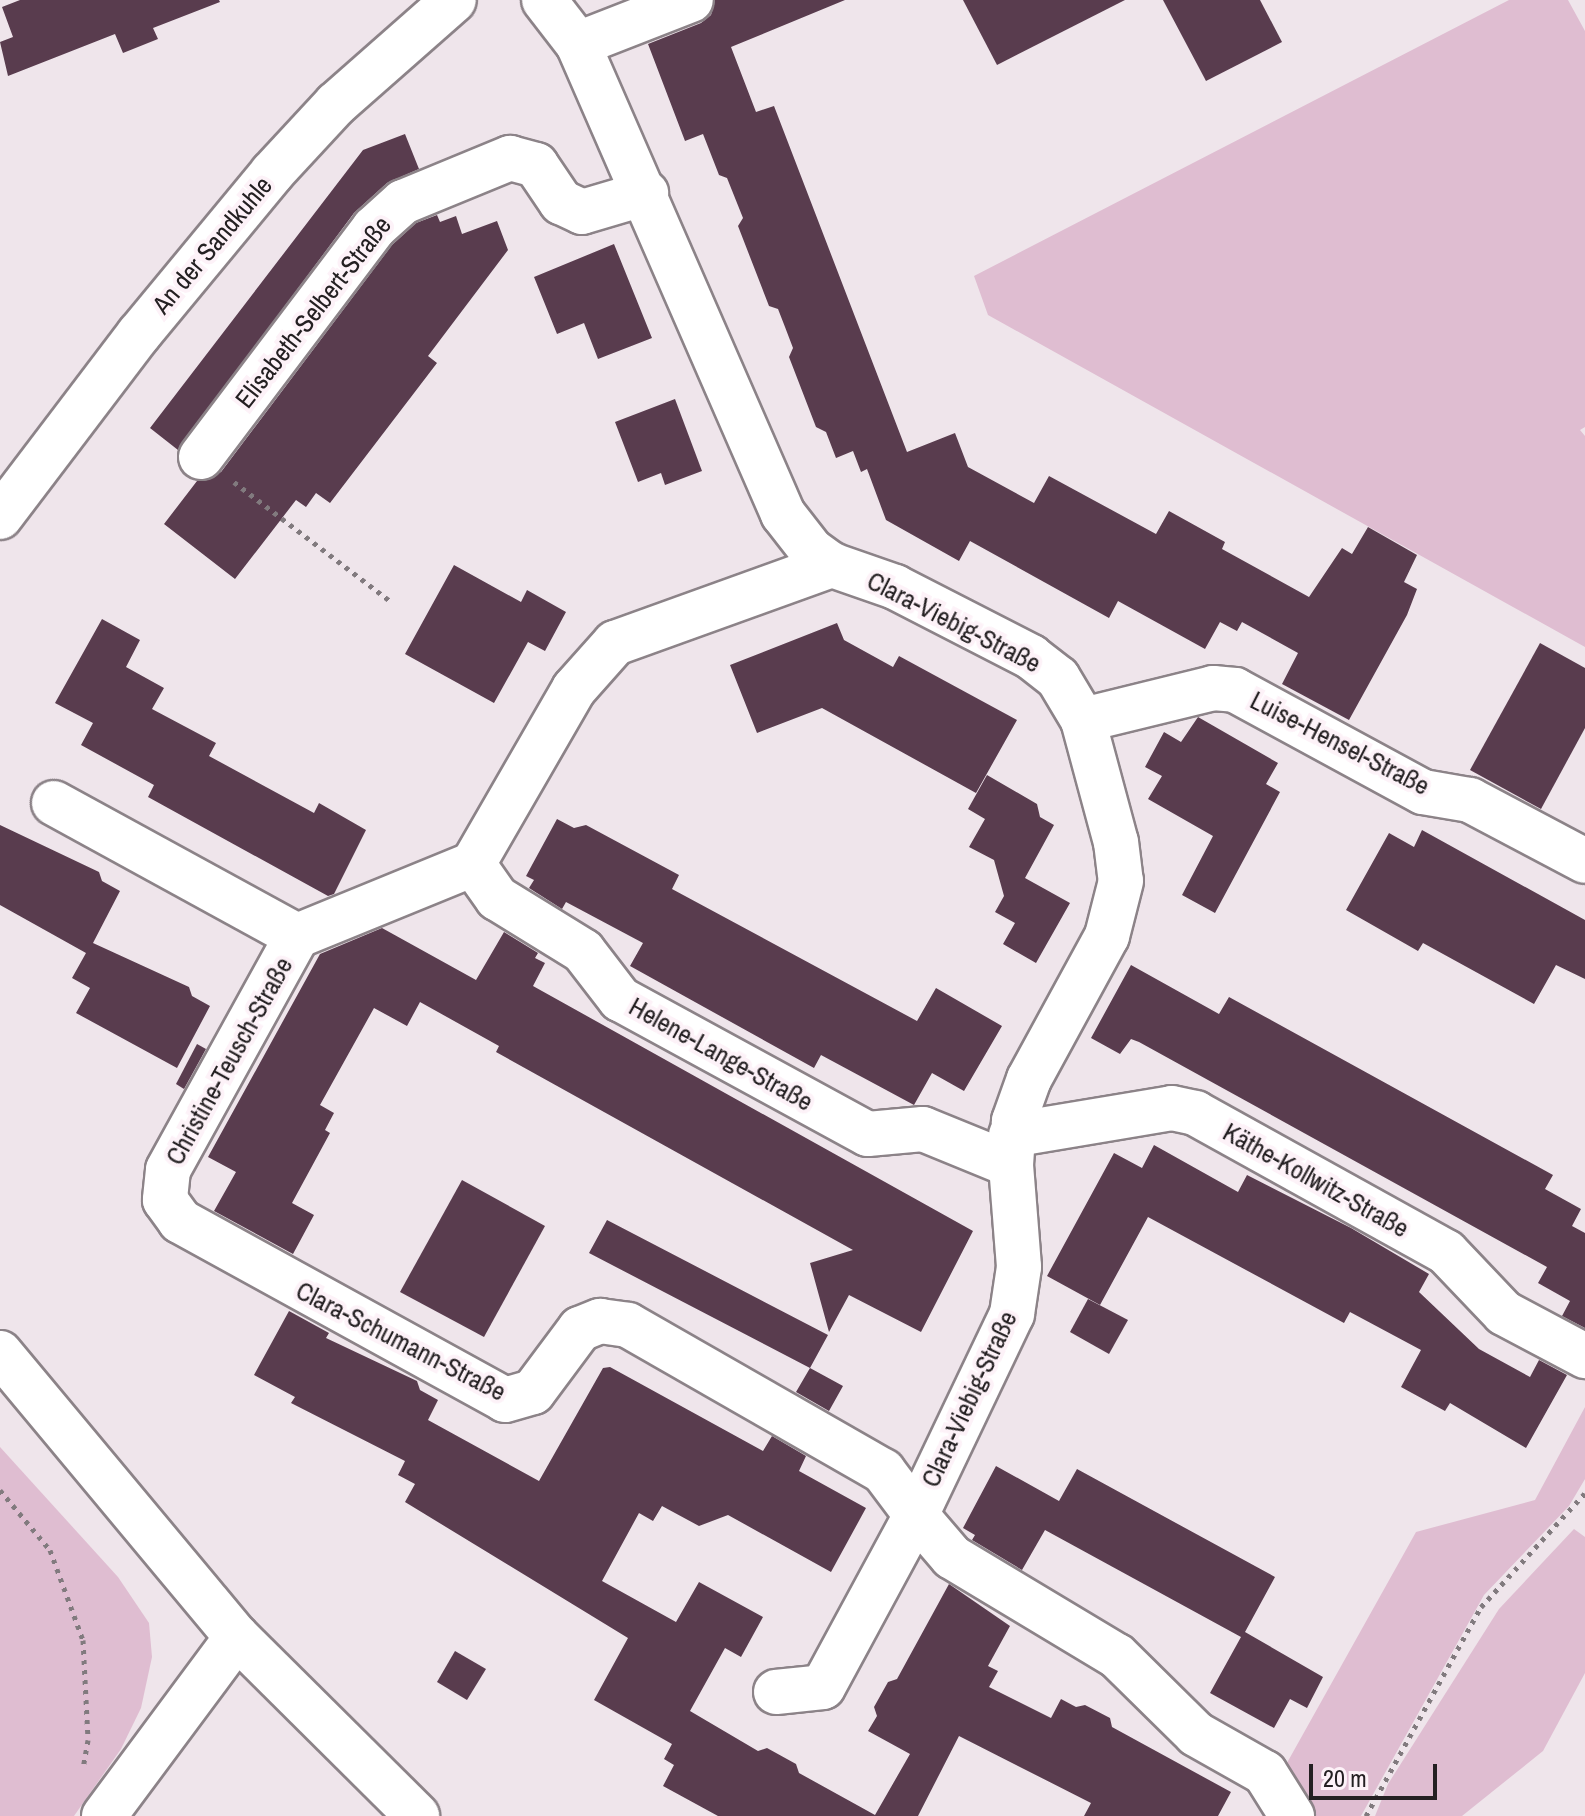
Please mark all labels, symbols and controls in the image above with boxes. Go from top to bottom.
street label: An der Sandkuhle [146,170,278,320]
street label: Elisabeth-Selbert-Straße [228,210,398,414]
street label: Clara-Viebig-Straße [862,565,1046,679]
street label: Luise-Hensel-Straße [1245,684,1435,802]
street label: Christine-Teusch-Straße [159,952,299,1170]
street label: Helene-Lange-Straße [624,991,818,1117]
street label: Käthe-Kollwitz-Straße [1218,1116,1414,1244]
street label: Clara-Schumann-Straße [291,1275,511,1407]
street label: Clara-Viebig-Straße [915,1306,1023,1492]
scale bar [1313,1748,1441,1798]
text: 20 m [1323,1762,1367,1794]

